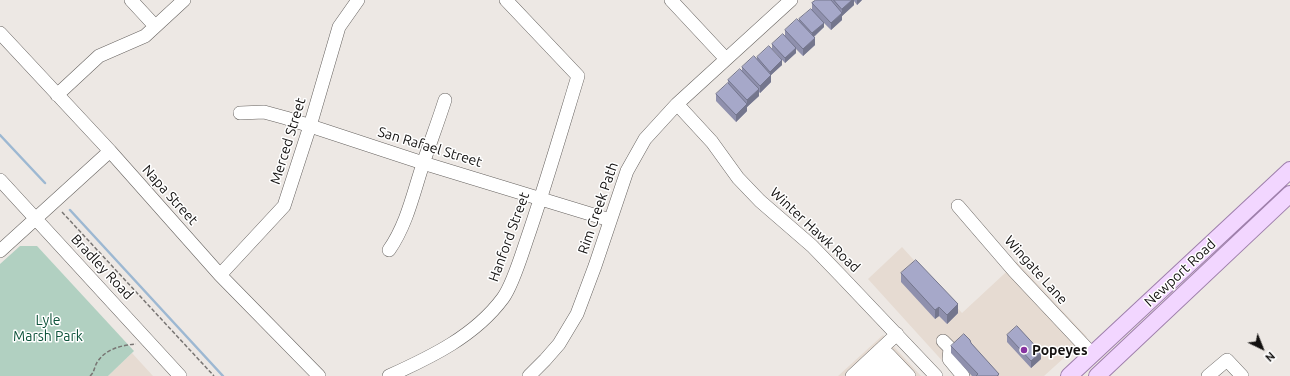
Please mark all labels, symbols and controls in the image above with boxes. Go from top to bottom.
street label: Merced Street [267,96,309,186]
street label: San Rafael Street [376,123,484,171]
street label: Rim Creek Path [574,160,622,256]
street label: Napa Street [139,162,201,228]
street label: Winter Hawk Road [767,184,863,276]
street label: Hanford Street [485,190,533,284]
street label: Bradley Road [67,231,137,303]
street label: Wingate Lane [1001,232,1071,308]
street label: Newport Road [1141,236,1219,310]
park label: Lyle Marsh Park [13,312,83,344]
north arrow [1242,328,1282,368]
place label: Popeyes [1032,342,1087,358]
marker: Popeyes [1019,345,1029,355]
text: N [1263,350,1277,364]

